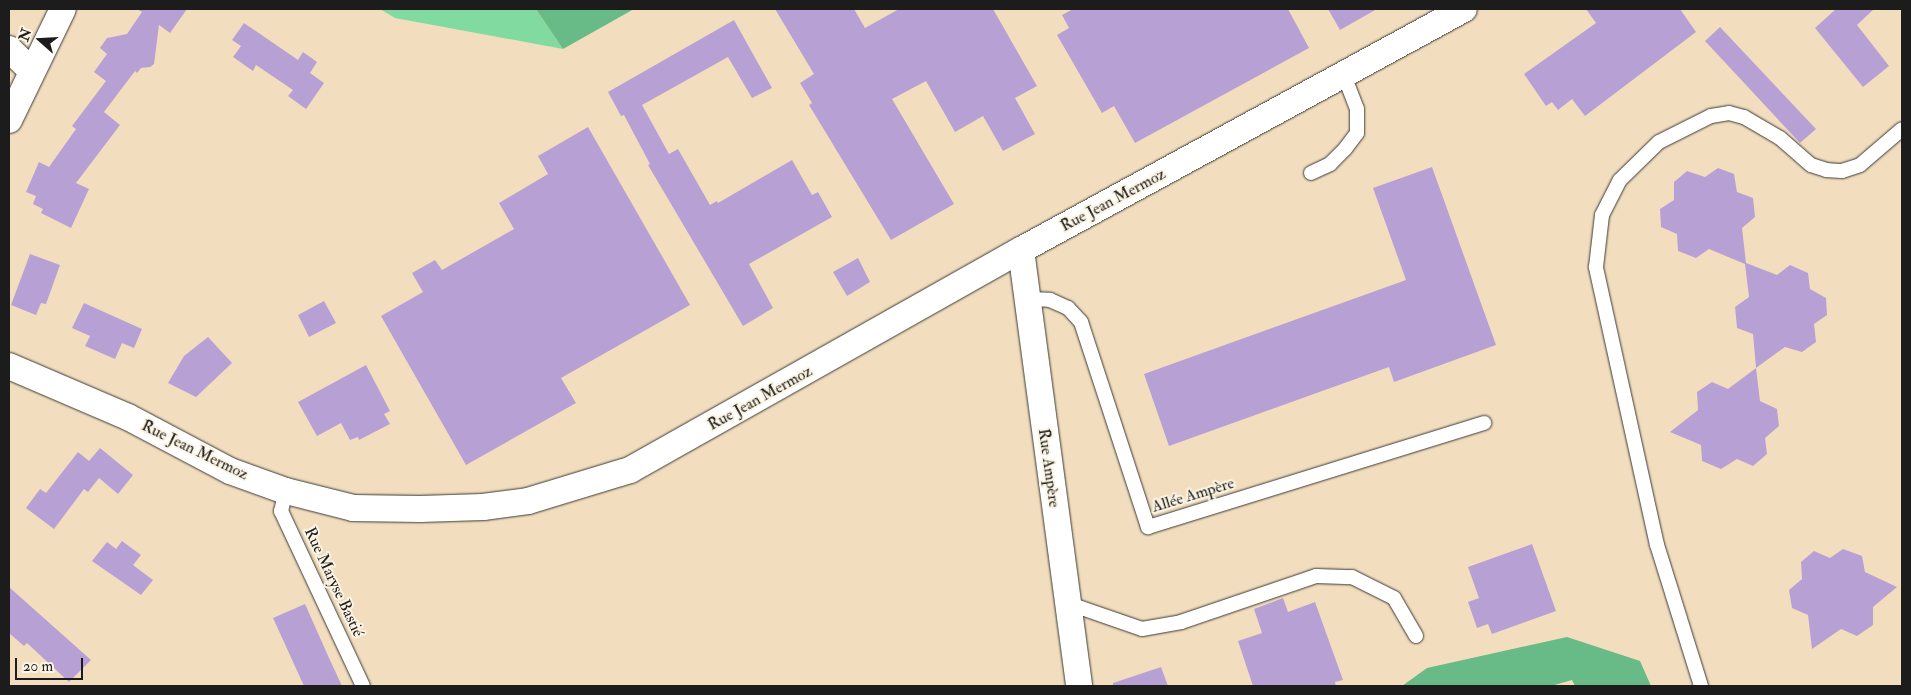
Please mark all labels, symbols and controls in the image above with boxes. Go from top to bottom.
north arrow [15,15,65,65]
text: N [15,26,35,44]
street label: Rue Jean Mermoz [1057,164,1169,236]
street label: Rue Jean Mermoz [704,361,816,435]
street label: Rue Jean Mermoz [139,416,251,484]
street label: Rue Ampère [1034,427,1064,509]
street label: Allée Ampère [1150,473,1236,517]
street label: Rue Maryse Bastié [300,524,368,640]
scale bar [18,648,85,680]
text: 20 m [23,657,53,676]

